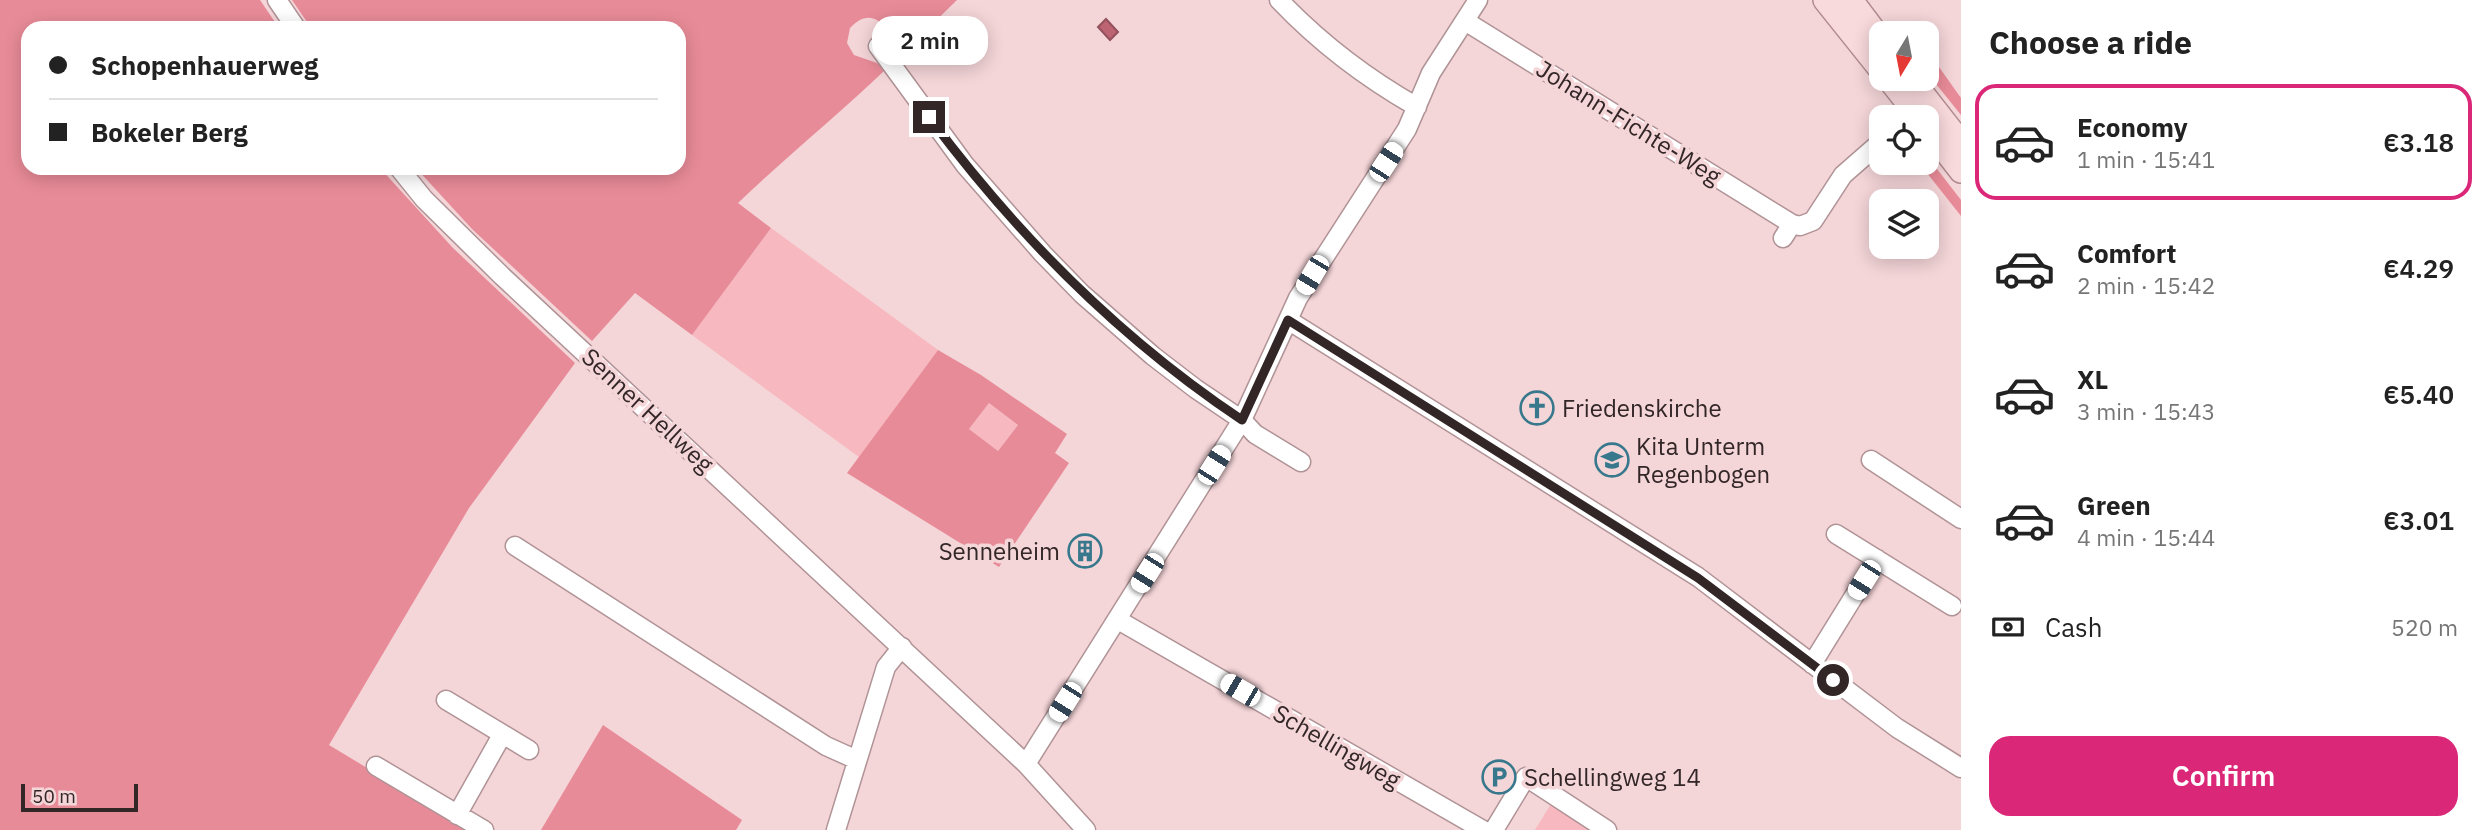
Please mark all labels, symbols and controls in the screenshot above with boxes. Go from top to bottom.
callout: 2 min [871,16,987,64]
north arrow [1869,21,1939,91]
map controls [1869,21,1939,259]
text: Choose a ride [1989,21,2192,63]
text: 2 min [900,25,960,55]
text: Schopenhauerweg [91,48,318,82]
street label: Johann-Fichte-Weg [1531,52,1728,192]
route end [913,101,945,133]
button: locate [1869,105,1939,175]
text: Economy [2077,110,2188,144]
icon: car [1993,111,2056,174]
text: Bokeler Berg [91,115,248,149]
text: €3.18 [2383,125,2454,159]
car [1366,139,1407,185]
text: 1 min · 15:41 [2077,144,2215,174]
button: layers [1869,189,1939,259]
text: Comfort [2077,236,2176,270]
icon: car [1993,237,2056,300]
text: €4.29 [2383,251,2454,285]
car [1293,252,1332,298]
text: 2 min · 15:42 [2077,270,2215,300]
street label: Senner Hellweg [575,341,721,480]
text: XL [2077,362,2108,396]
icon: car [1993,363,2056,426]
text: €5.40 [2383,377,2454,411]
church icon: Friedenskirche [1518,389,1556,427]
place label: Friedenskirche [1562,392,1722,424]
text: 3 min · 15:43 [2077,396,2215,426]
place label: Kita Unterm Regenbogen [1636,430,1770,490]
school or university icon: Kita Unterm Regenbogen [1593,441,1631,479]
car [1194,442,1235,488]
text: Green [2077,488,2151,522]
icon: car [1993,489,2056,552]
text: €3.01 [2383,503,2454,537]
text: 4 min · 15:44 [2077,522,2215,552]
building icon: Senneheim [1066,532,1104,570]
place label: Senneheim [939,535,1060,567]
car [1127,550,1168,596]
car [1844,557,1885,603]
icon: cash [1989,608,2027,646]
text: Cash [2045,610,2102,644]
text: 520 m [2391,612,2458,642]
route start [1817,664,1849,696]
car [1217,670,1264,710]
car [1045,679,1086,725]
street label: Schellingweg [1267,697,1407,796]
button: Confirm [1989,736,2458,816]
parking icon: Schellingweg 14 [1480,758,1518,796]
place label: Schellingweg 14 [1524,761,1701,793]
scale bar [21,781,138,813]
text: 50 m [32,784,76,808]

